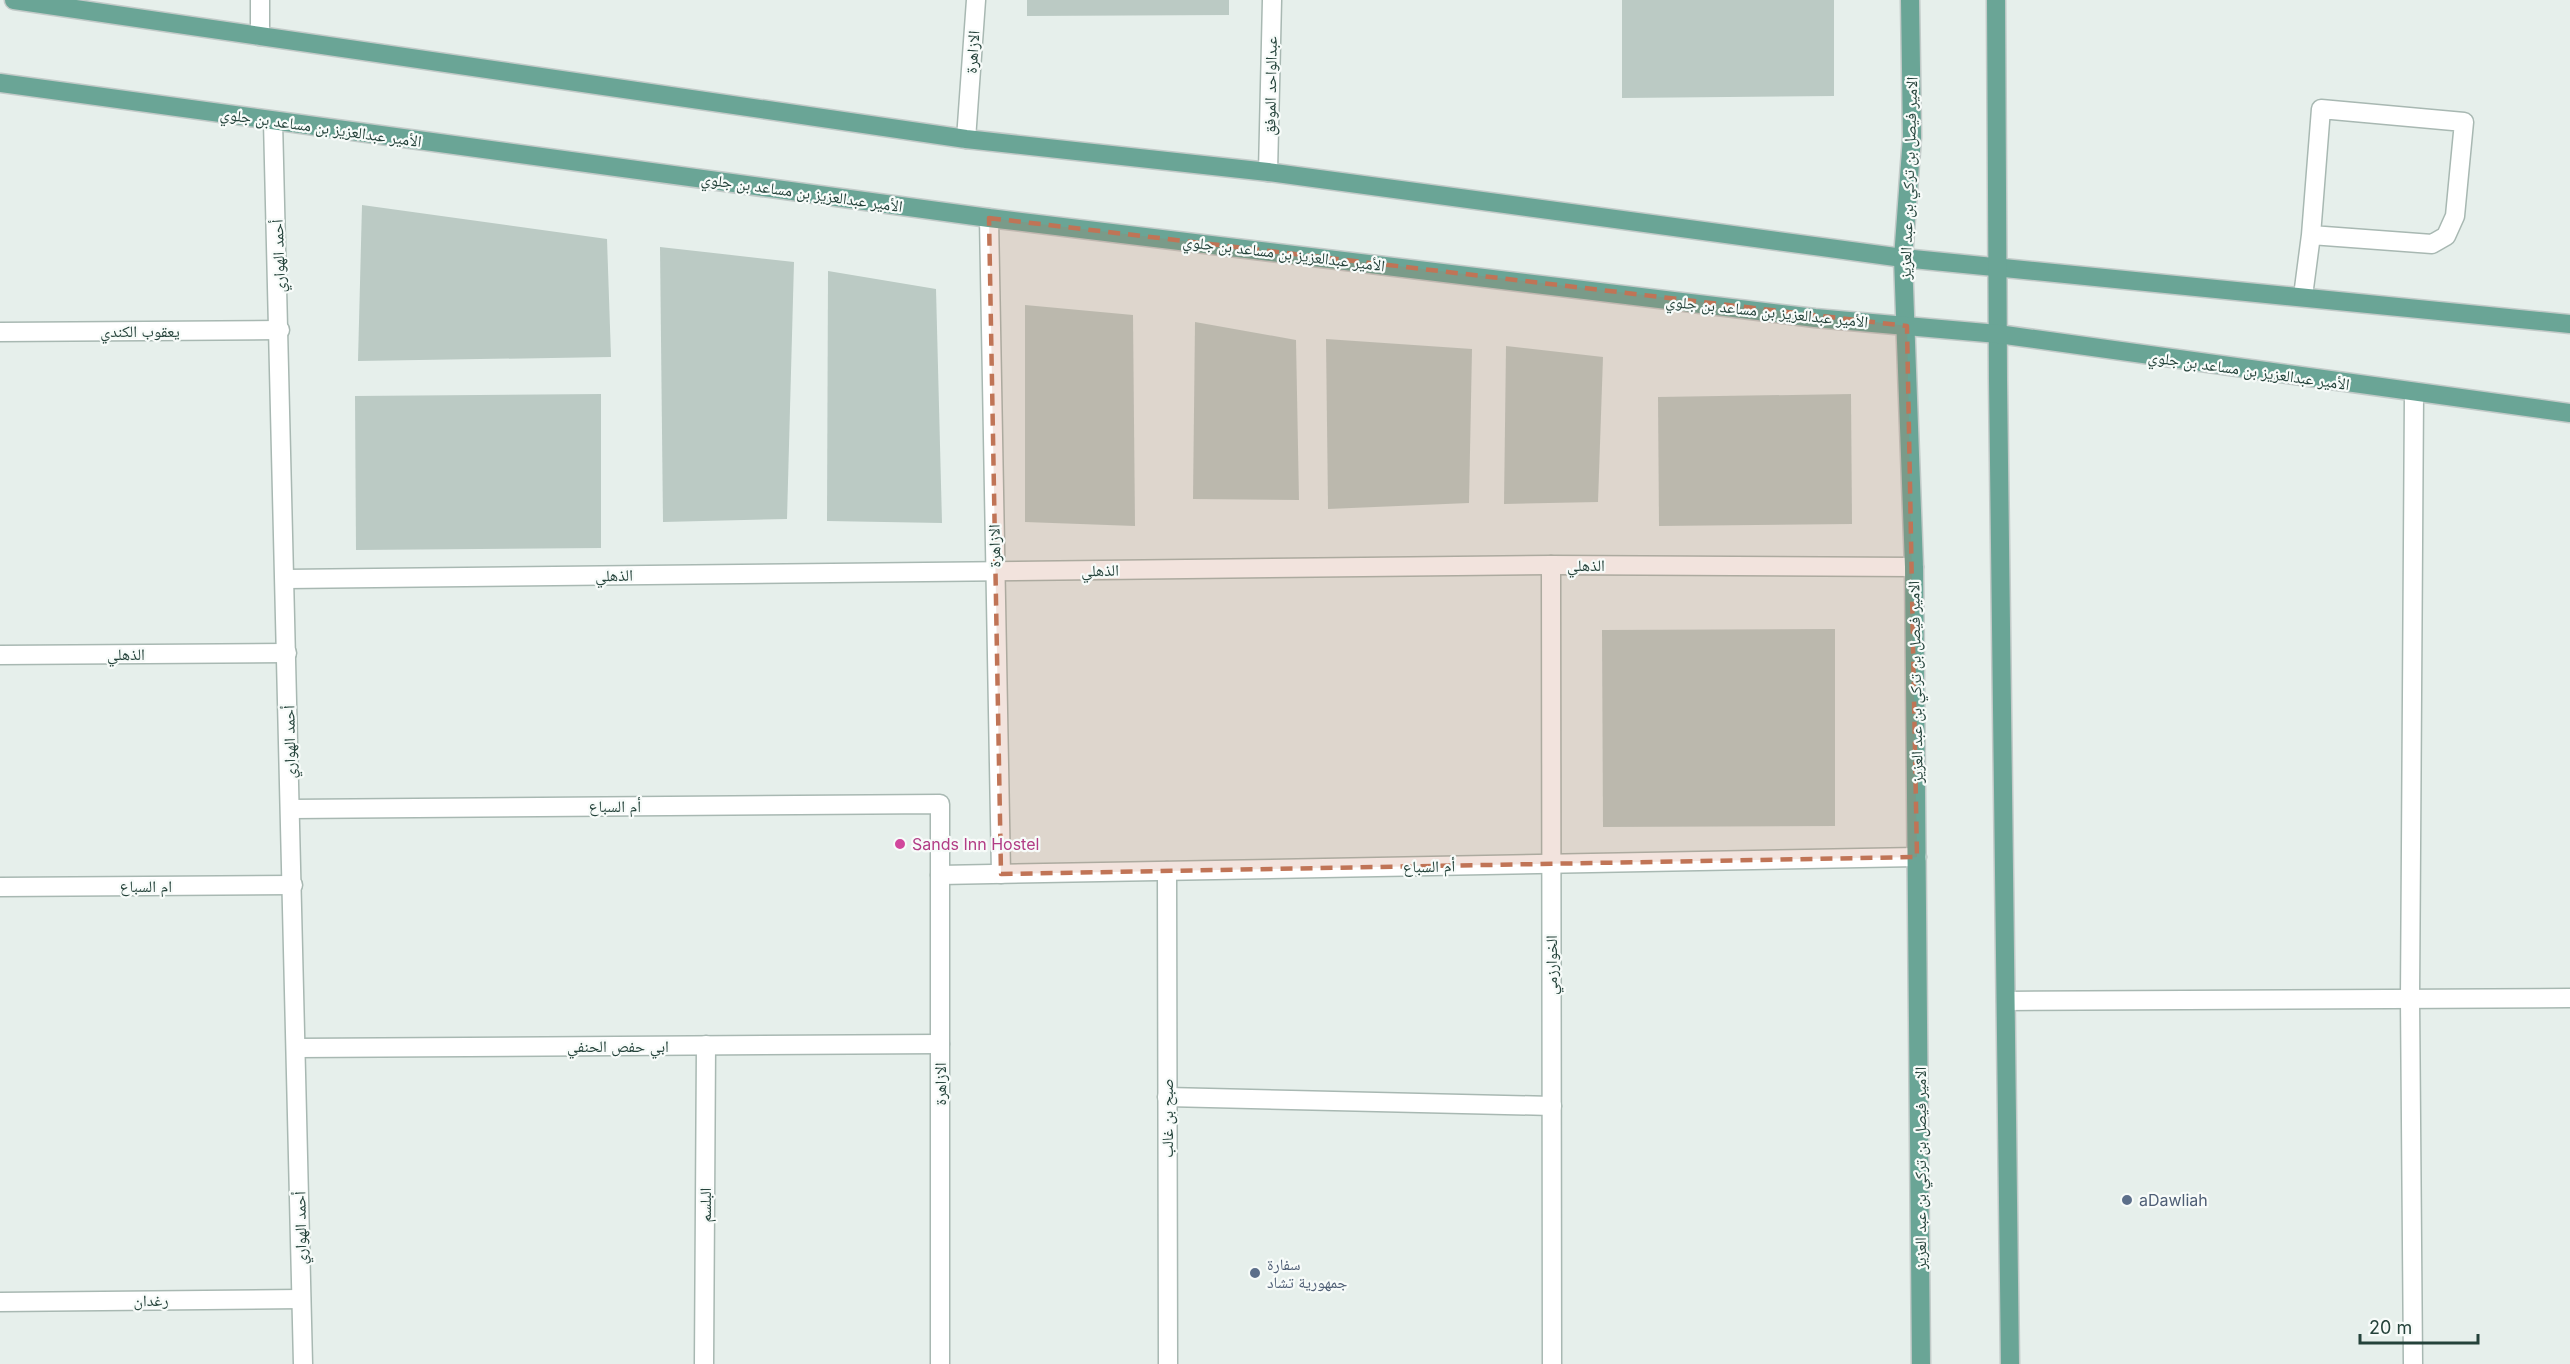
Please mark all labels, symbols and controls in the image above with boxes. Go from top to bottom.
street label: الازاهرة [961,30,983,74]
street label: عبدالواحد الموفق [1259,36,1282,136]
street label: الامير فيصل بن تركي بن عبد العزيز [1894,76,1925,281]
street label: الأمير عبدالعزيز بن مساعد بن جلوي [219,103,423,154]
street label: الأمير عبدالعزيز بن مساعد بن جلوي [700,168,904,219]
street label: أحمد الهواري [267,219,292,293]
street label: الأمير عبدالعزيز بن مساعد بن جلوي [1182,231,1386,278]
street label: الأمير عبدالعزيز بن مساعد بن جلوي [1665,290,1869,335]
street label: يعقوب الكندي [100,321,180,344]
street label: الأمير عبدالعزيز بن مساعد بن جلوي [2147,346,2351,397]
street label: الازاهرة [984,524,1004,568]
street label: الذهلي [1567,555,1605,578]
street label: الذهلي [1081,560,1119,583]
street label: الذهلي [595,565,633,588]
street label: الامير فيصل بن تركي بن عبد العزيز [1903,580,1930,785]
street label: الذهلي [107,644,145,667]
street label: أحمد الهواري [278,705,303,779]
street label: أم السباع [589,796,641,817]
place label: Sands Inn Hostel [912,834,1039,854]
marker: Sands Inn Hostel [893,837,907,851]
street label: أم السباع [1403,856,1455,877]
street label: ام السباع [120,876,172,897]
street label: الخوارزمي [1541,935,1564,995]
street label: ابي حفص الحنفي [567,1036,669,1059]
street label: الازاهرة [930,1062,950,1106]
street label: الامير فيصل بن تركي بن عبد العزيز [1910,1067,1933,1270]
street label: صبح بن غالب [1157,1078,1178,1158]
street label: البلسم [695,1188,716,1222]
place label: aDawliah [2139,1190,2208,1210]
street label: أحمد الهواري [289,1191,314,1265]
marker: aDawliah [2120,1193,2134,1207]
place label: سفارة جمهورية تشاد [1267,1254,1348,1292]
marker: سفارة جمهورية تشاد [1248,1266,1262,1280]
street label: رغدان [133,1290,169,1311]
scale bar [2360,1307,2478,1345]
text: 20 m [2369,1317,2412,1338]

